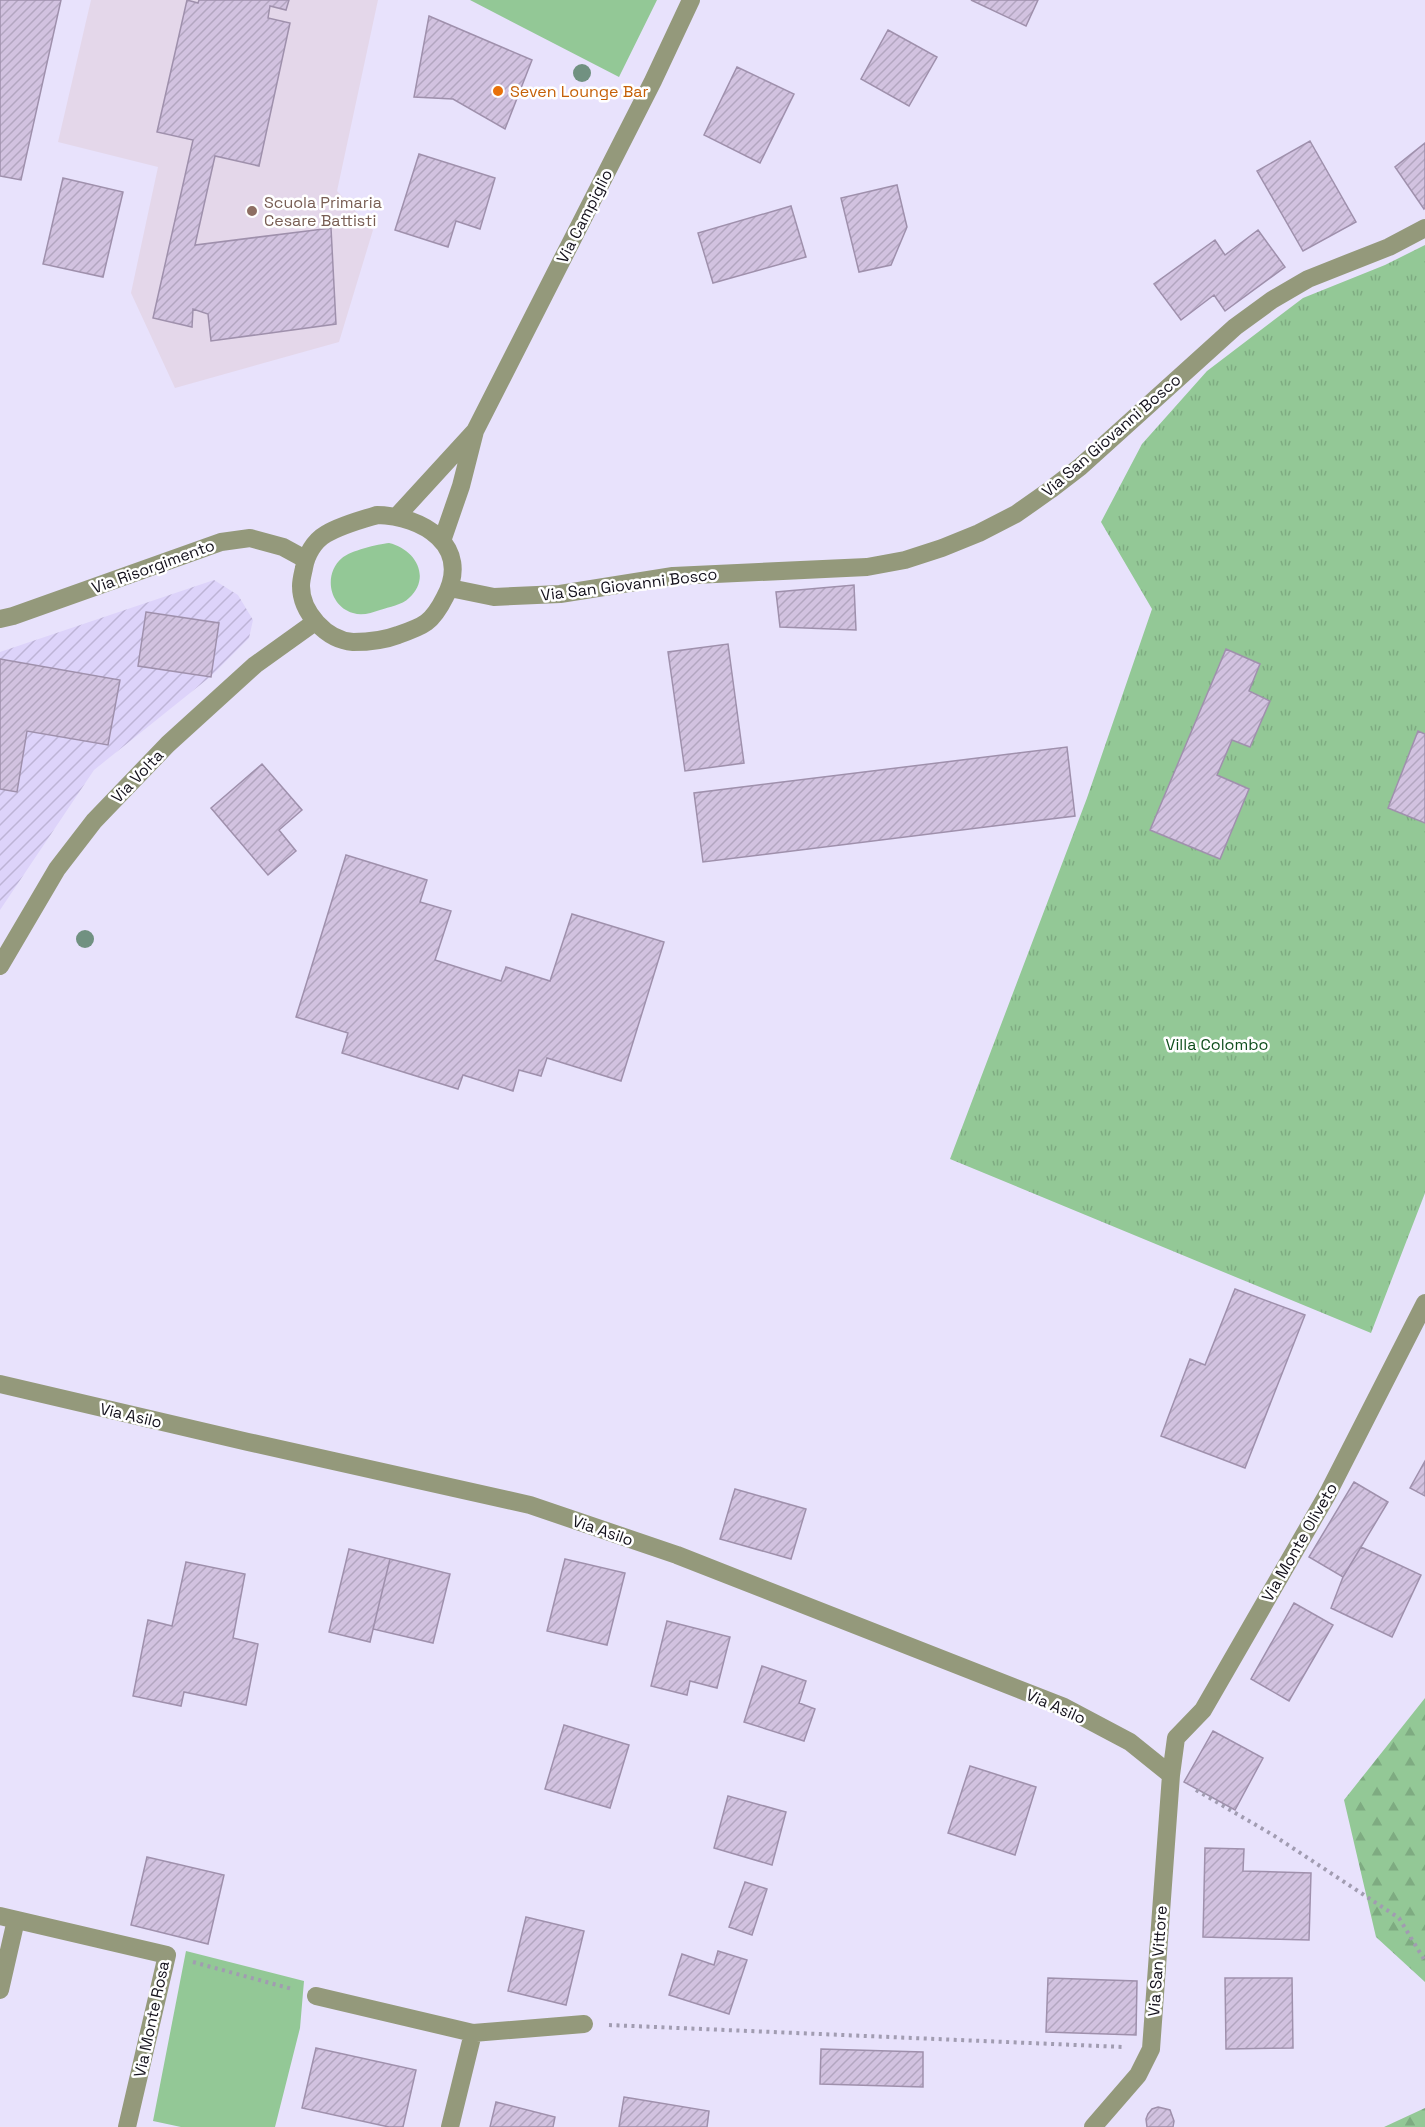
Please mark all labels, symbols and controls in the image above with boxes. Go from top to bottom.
place label: Seven Lounge Bar [510,81,648,102]
marker: Seven Lounge Bar [491,84,505,98]
street label: Via Campiglio [552,166,617,267]
place label: Scuola Primaria Cesare Battisti [264,192,382,231]
marker: Scuola Primaria Cesare Battisti [245,204,259,218]
street label: Via San Giovanni Bosco [1037,369,1185,502]
street label: Via Risorgimento [89,535,217,598]
street label: Via San Giovanni Bosco [540,563,719,606]
street label: Via Volta [107,745,168,808]
park label: Villa Colombo [1166,1034,1268,1055]
street label: Via Asilo [98,1398,164,1433]
street label: Via Monte Oliveto [1257,1479,1342,1606]
street label: Via Asilo [570,1510,636,1551]
street label: Via Asilo [1023,1684,1089,1729]
street label: Via San Vittore [1143,1905,1172,2017]
street label: Via Monte Rosa [129,1959,174,2079]

